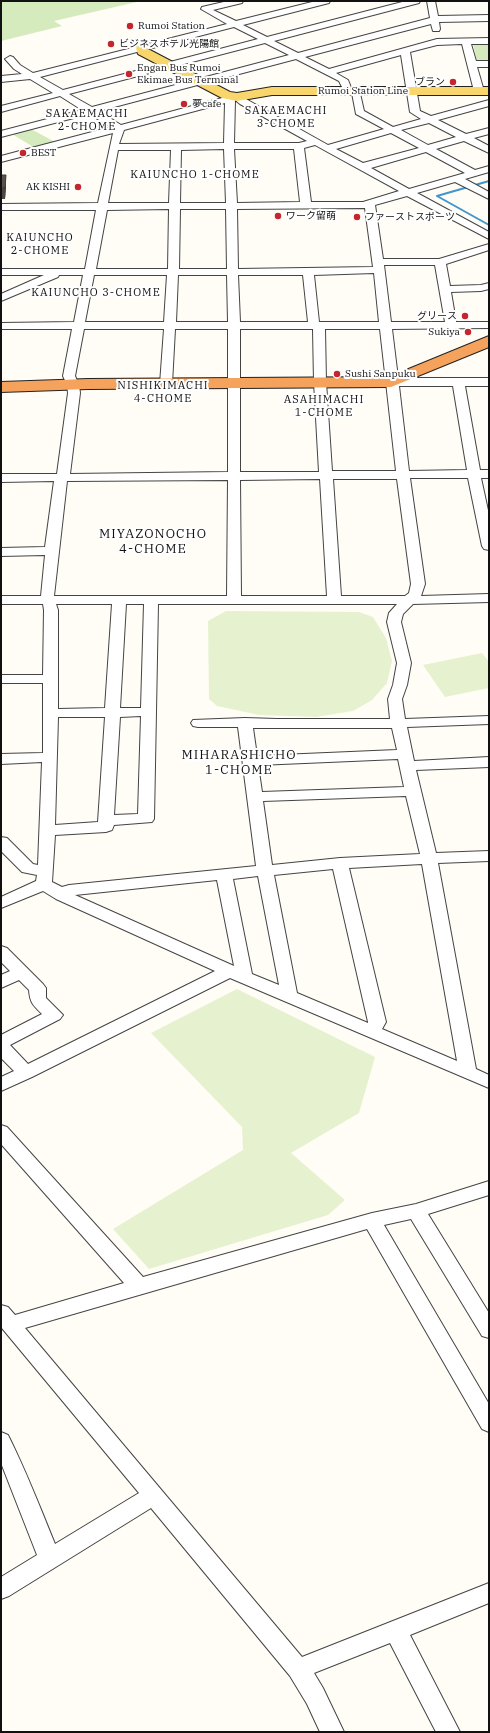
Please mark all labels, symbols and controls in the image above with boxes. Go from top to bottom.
place label: Rumoi Station [138,20,205,32]
marker: Rumoi Station [125,21,135,31]
place label: ビジネスホテル光陽館 [119,38,219,50]
marker: ビジネスホテル光陽館 [106,39,116,49]
place label: Engan Bus Rumoi Ekimae Bus Terminal [137,62,238,86]
marker: Engan Bus Rumoi Ekimae Bus Terminal [124,69,134,79]
place label: ブラン [415,76,445,88]
marker: ブラン [448,77,458,87]
street label: Rumoi Station Line [318,85,408,97]
place label: 夢cafe [192,98,221,110]
marker: 夢cafe [179,99,189,109]
district label: SAKAEMACHI 3-CHOME [245,104,327,130]
district label: SAKAEMACHI 2-CHOME [46,107,128,133]
place label: BEST [31,147,56,159]
marker: BEST [18,148,28,158]
district label: KAIUNCHO 1-CHOME [130,168,260,182]
place label: AK KISHI [26,181,70,193]
marker: AK KISHI [73,182,83,192]
place label: ワーク留萌 [286,210,336,222]
marker: ワーク留萌 [273,211,283,221]
place label: ファーストスポーツ [365,211,455,223]
marker: ファーストスポーツ [352,212,362,222]
district label: KAIUNCHO 2-CHOME [6,231,74,257]
district label: KAIUNCHO 3-CHOME [31,286,161,300]
place label: グリース [417,310,457,322]
marker: グリース [460,311,470,321]
place label: Sukiya [428,326,460,338]
marker: Sukiya [463,327,473,337]
place label: Sushi Sanpuku [345,368,416,380]
marker: Sushi Sanpuku [332,369,342,379]
district label: NISHIKIMACHI 4-CHOME [117,379,209,405]
district label: ASAHIMACHI 1-CHOME [284,393,364,419]
district label: MIYAZONOCHO 4-CHOME [99,526,207,557]
district label: MIHARASHICHO 1-CHOME [181,747,297,778]

